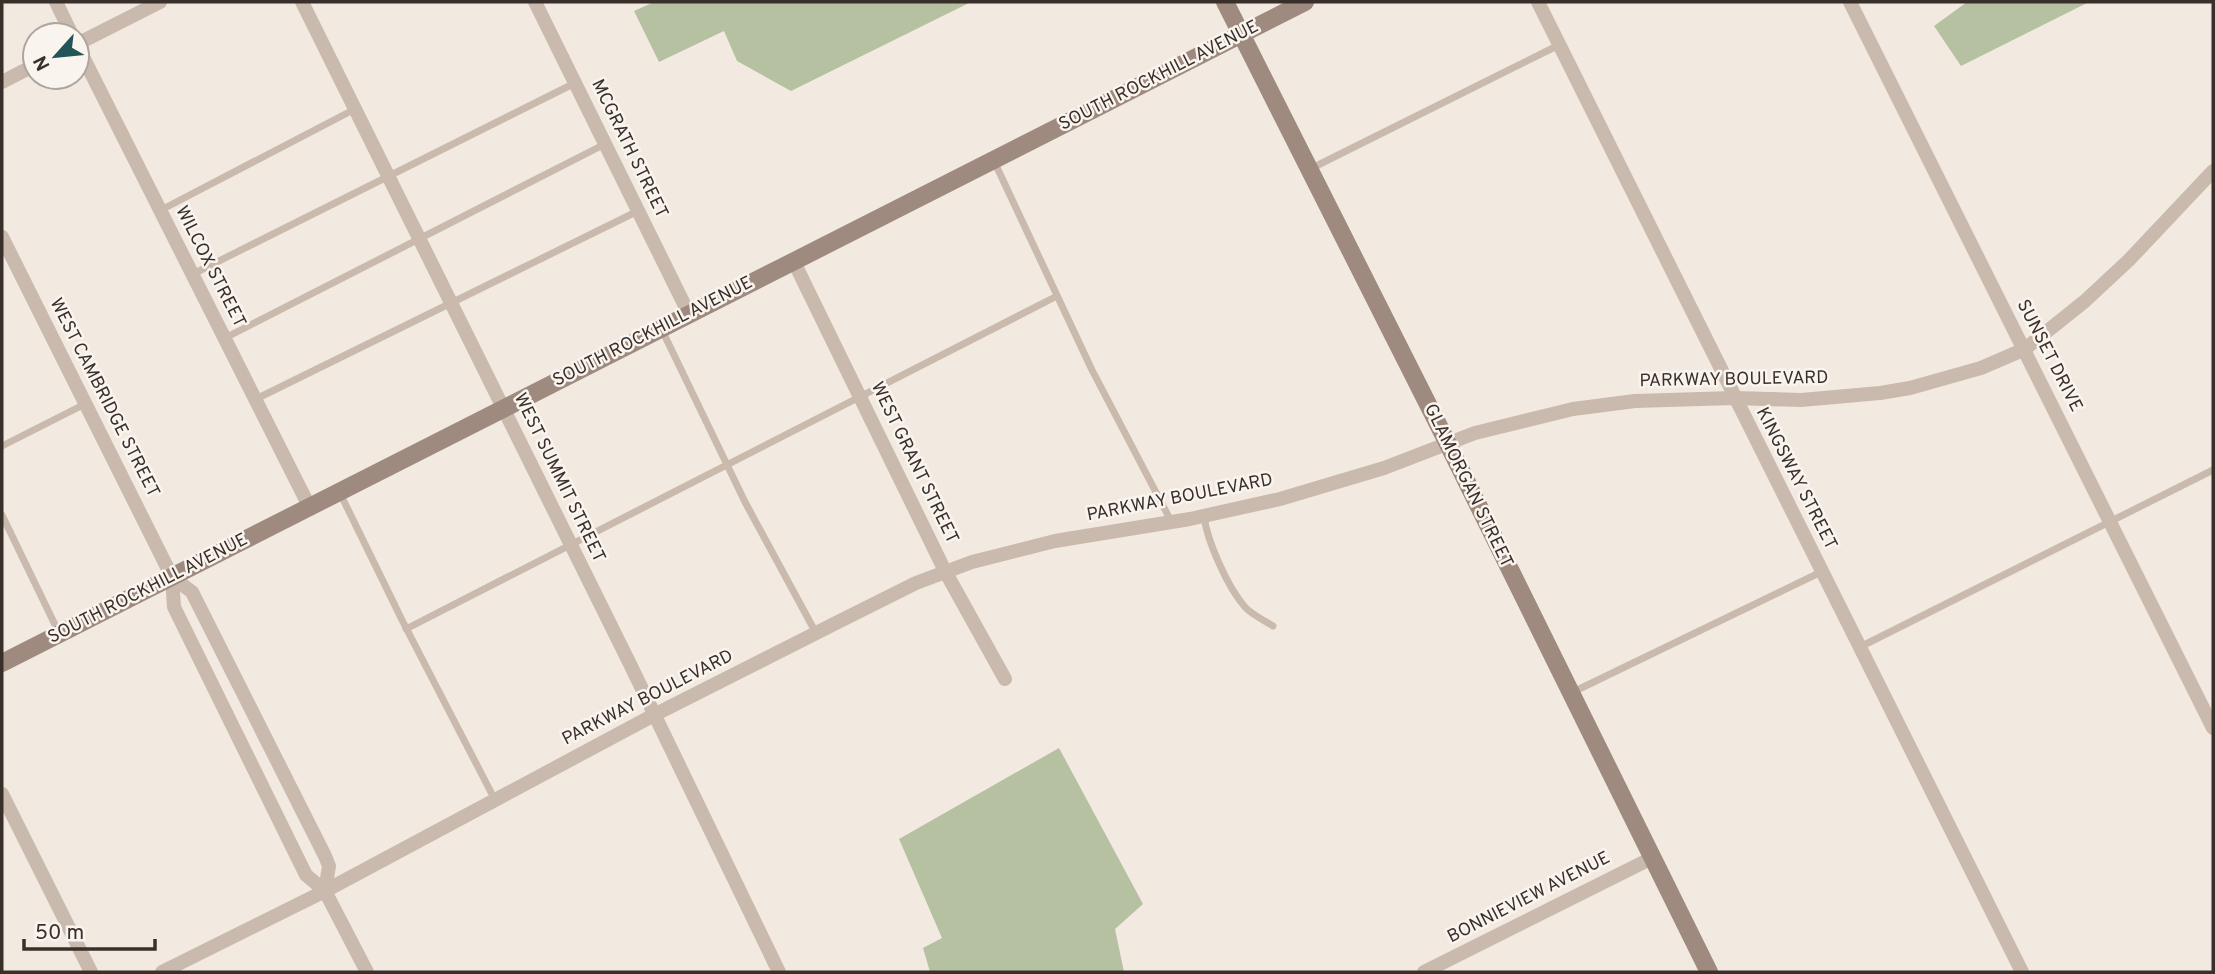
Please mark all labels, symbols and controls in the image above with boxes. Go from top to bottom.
street label: SOUTH ROCKHILL AVENUE [1055,15,1263,137]
north arrow [21,21,91,91]
text: N [29,51,56,74]
street label: MCGRATH STREET [585,76,673,222]
street label: WILCOX STREET [169,202,251,332]
street label: SOUTH ROCKHILL AVENUE [549,271,757,393]
street label: WEST CAMBRIDGE STREET [44,294,164,502]
street label: SUNSET DRIVE [2011,296,2087,416]
street label: PARKWAY BOULEVARD [1639,367,1829,393]
street label: WEST GRANT STREET [865,378,963,548]
street label: WEST SUMMIT STREET [508,389,610,567]
street label: GLAMORGAN STREET [1418,400,1518,572]
street label: KINGSWAY STREET [1750,404,1842,554]
street label: PARKWAY BOULEVARD [1085,469,1275,527]
street label: SOUTH ROCKHILL AVENUE [44,528,252,650]
street label: PARKWAY BOULEVARD [559,645,737,751]
street label: BONNIEVIEW AVENUE [1444,847,1614,949]
scale bar [24,908,156,952]
text: 50 m [35,920,84,947]

